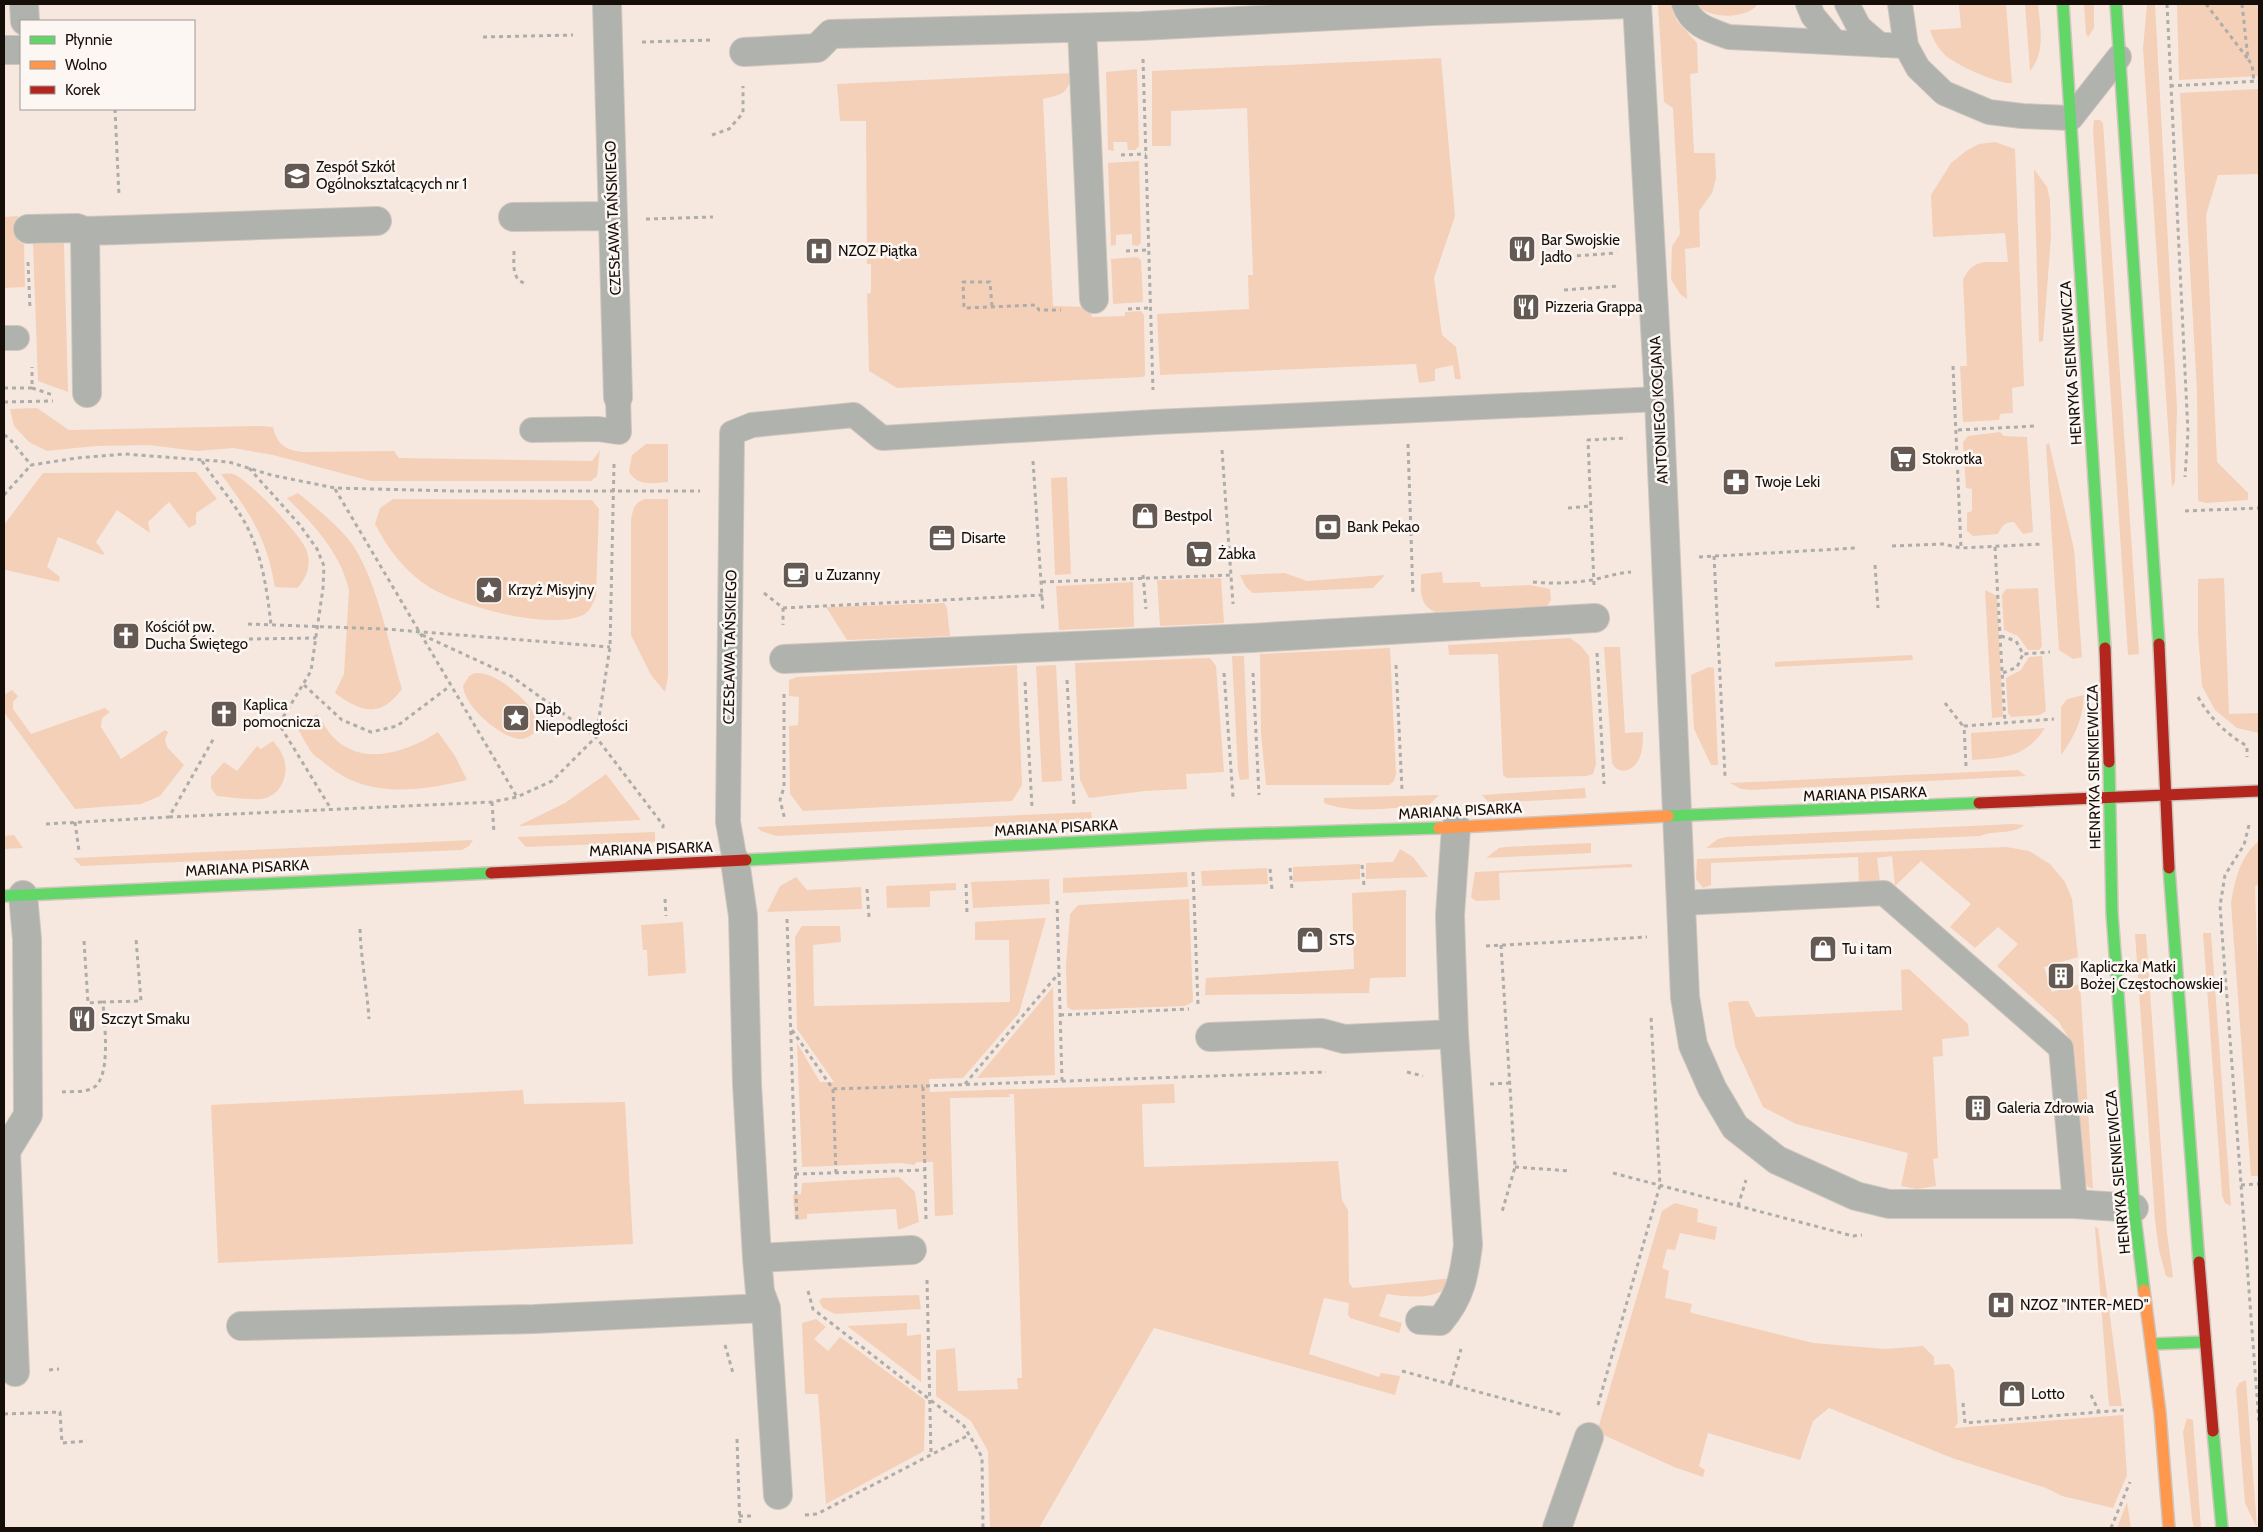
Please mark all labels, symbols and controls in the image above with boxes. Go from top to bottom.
legend [20,20,195,110]
text: Płynnie [65,31,113,49]
text: Wolno [65,56,107,74]
text: Korek [65,81,100,99]
street label: CZESŁAWA TAŃSKIEGO [600,140,625,296]
place label: Zespół Szkół Ogólnokształcących nr 1 [316,158,467,193]
school or university icon: Zespół Szkół Ogólnokształcących nr 1 [282,161,312,191]
place label: Bar Swojskie Jadło [1540,231,1620,266]
restaurant icon: Bar Swojskie Jadło [1507,234,1537,264]
hospital icon: NZOZ Piątka [804,236,834,266]
place label: NZOZ Piątka [838,242,918,260]
street label: HENRYKA SIENKIEWICZA [2056,279,2086,446]
restaurant icon: Pizzeria Grappa [1511,292,1541,322]
place label: Pizzeria Grappa [1545,298,1643,316]
street label: ANTONIEGO KOCJANA [1646,335,1672,484]
supermarket icon: Stokrotka [1888,444,1918,474]
place label: Stokrotka [1922,450,1983,468]
pharmacy icon: Twoje Leki [1721,467,1751,497]
place label: Twoje Leki [1755,473,1820,491]
shop icon: Bestpol [1130,501,1160,531]
place label: Bestpol [1164,507,1213,525]
bank icon: Bank Pekao [1313,512,1343,542]
place label: Bank Pekao [1347,518,1420,536]
office icon: Disarte [927,523,957,553]
place label: Disarte [961,529,1006,547]
supermarket icon: Żabka [1184,539,1214,569]
place label: Żabka [1218,544,1256,563]
cafe icon: u Zuzanny [781,560,811,590]
place label: u Zuzanny [815,566,881,584]
street label: CZESŁAWA TAŃSKIEGO [719,569,740,725]
place icon: Krzyż Misyjny [474,575,504,605]
place label: Krzyż Misyjny [508,581,595,599]
place label: Kościół pw. Ducha Świętego [145,618,248,653]
church icon: Kościół pw. Ducha Świętego [111,621,141,651]
street label: HENRYKA SIENKIEWICZA [2084,684,2104,850]
place label: Kaplica pomocnicza [243,696,321,731]
church icon: Kaplica pomocnicza [209,699,239,729]
place label: Dąb Niepodległości [535,700,628,735]
place icon: Dąb Niepodległości [501,703,531,733]
street label: MARIANA PISARKA [1803,783,1928,805]
street label: MARIANA PISARKA [1398,799,1523,823]
street label: MARIANA PISARKA [994,816,1119,840]
street label: MARIANA PISARKA [589,838,714,860]
street label: MARIANA PISARKA [185,856,310,880]
shop icon: STS [1295,925,1325,955]
place label: STS [1329,931,1355,949]
shop icon: Tu i tam [1808,934,1838,964]
place label: Tu i tam [1842,940,1892,958]
place label: Kapliczka Matki Bożej Częstochowskiej [2080,958,2223,993]
building icon: Kapliczka Matki Bożej Częstochowskiej [2046,961,2076,991]
restaurant icon: Szczyt Smaku [67,1004,97,1034]
place label: Szczyt Smaku [101,1010,190,1028]
street label: HENRYKA SIENKIEWICZA [2102,1088,2134,1255]
building icon: Galeria Zdrowia [1963,1093,1993,1123]
place label: Galeria Zdrowia [1997,1099,2095,1117]
hospital icon: NZOZ "INTER-MED" [1986,1290,2016,1320]
place label: NZOZ "INTER-MED" [2020,1296,2149,1314]
shop icon: Lotto [1997,1379,2027,1409]
place label: Lotto [2031,1385,2065,1403]

